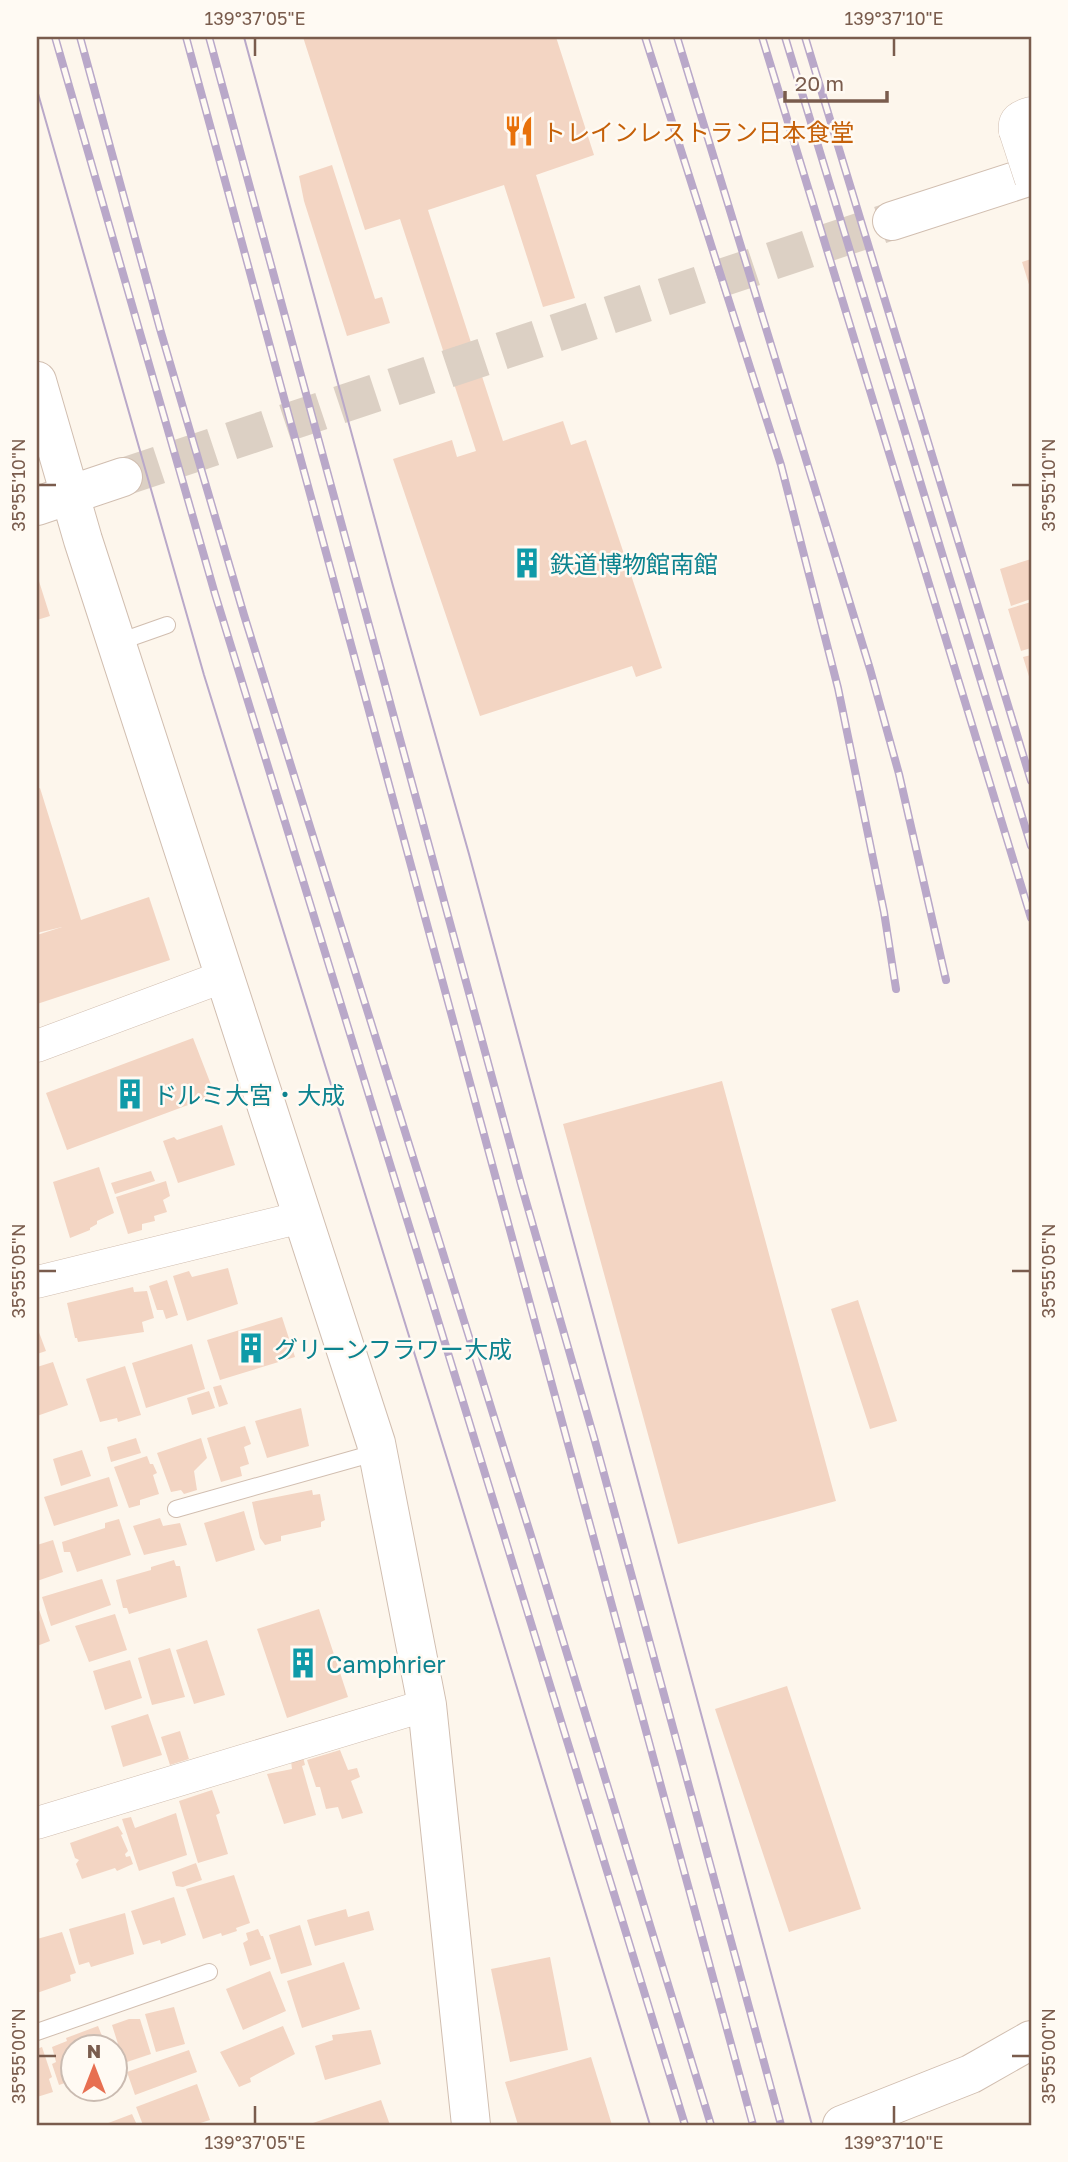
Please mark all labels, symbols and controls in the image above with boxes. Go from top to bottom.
text: 139°37'05"E [205,7,305,29]
text: 139°37'10"E [844,7,944,29]
scale bar [785,60,886,104]
text: 20 m [795,70,844,96]
restaurant icon: トレインレストラン日本食堂 [502,114,536,148]
place label: トレインレストラン日本食堂 [542,117,854,146]
text: 35°55'10"N [7,438,29,532]
text: 35°55'10"N [1037,438,1059,532]
building icon: 鉄道博物館南館 [510,546,544,580]
place label: 鉄道博物館南館 [550,549,718,578]
building icon: ドルミ大宮・大成 [113,1077,147,1111]
place label: ドルミ大宮・大成 [153,1080,345,1109]
text: 35°55'05"N [7,1223,29,1319]
text: 35°55'05"N [1037,1223,1059,1319]
building icon: グリーンフラワー大成 [234,1331,268,1365]
place label: グリーンフラワー大成 [274,1334,512,1363]
building icon: Camphrier [286,1646,320,1680]
place label: Camphrier [326,1649,446,1678]
text: 35°55'00"N [7,2008,29,2104]
text: 35°55'00"N [1037,2008,1059,2104]
north arrow [60,2032,130,2102]
text: N [87,2039,101,2062]
text: 139°37'05"E [205,2131,305,2153]
text: 139°37'10"E [844,2131,944,2153]

